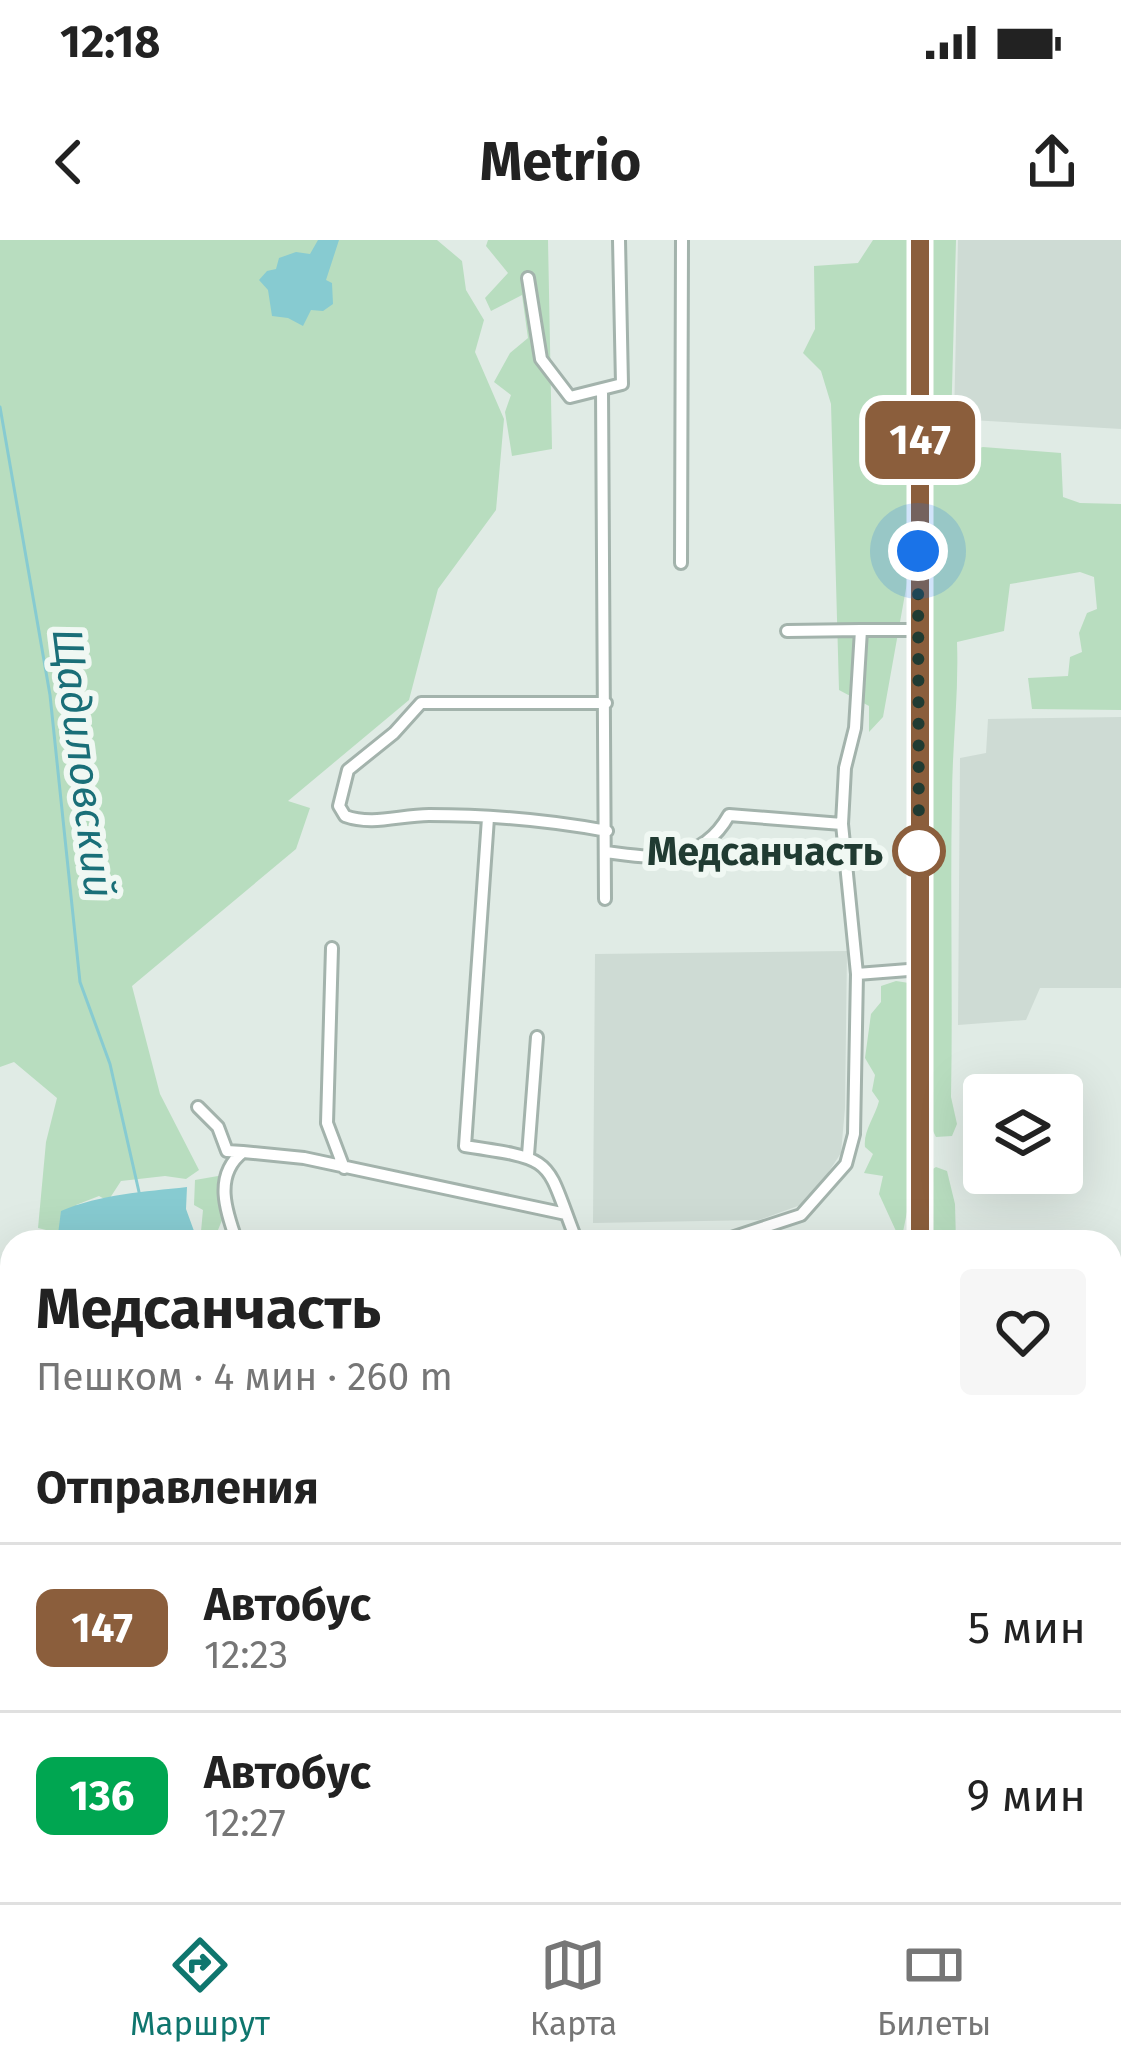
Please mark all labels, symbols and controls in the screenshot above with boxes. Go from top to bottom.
text: 12:18 [60,15,160,69]
icon: back [36,129,102,195]
icon: share [1019,129,1085,195]
text: Metrio [480,130,641,194]
line badge: 147 [851,401,989,479]
text: 147 [889,415,951,465]
your location [888,521,948,581]
water label: Щадиловский [42,625,124,901]
marker: Медсанчасть [894,826,944,876]
place label: Медсанчасть [647,829,883,875]
map controls [963,1074,1083,1194]
button: layers [963,1074,1083,1194]
button: heart [960,1269,1086,1395]
text: Медсанчасть [36,1275,381,1343]
text: Пешком · 4 мин · 260 m [36,1354,453,1400]
text: Отправления [36,1461,319,1515]
text: Автобус [204,1578,371,1632]
text: 5 мин [968,1601,1086,1655]
text: 147 [71,1603,133,1653]
text: 12:23 [204,1632,288,1678]
text: Автобус [204,1746,371,1800]
text: 9 мин [967,1769,1086,1823]
text: 136 [69,1771,135,1821]
text: 12:27 [204,1800,286,1846]
tab: Маршрут [130,1932,270,2044]
tab: Карта [530,1932,617,2044]
tab: Билеты [877,1932,991,2044]

